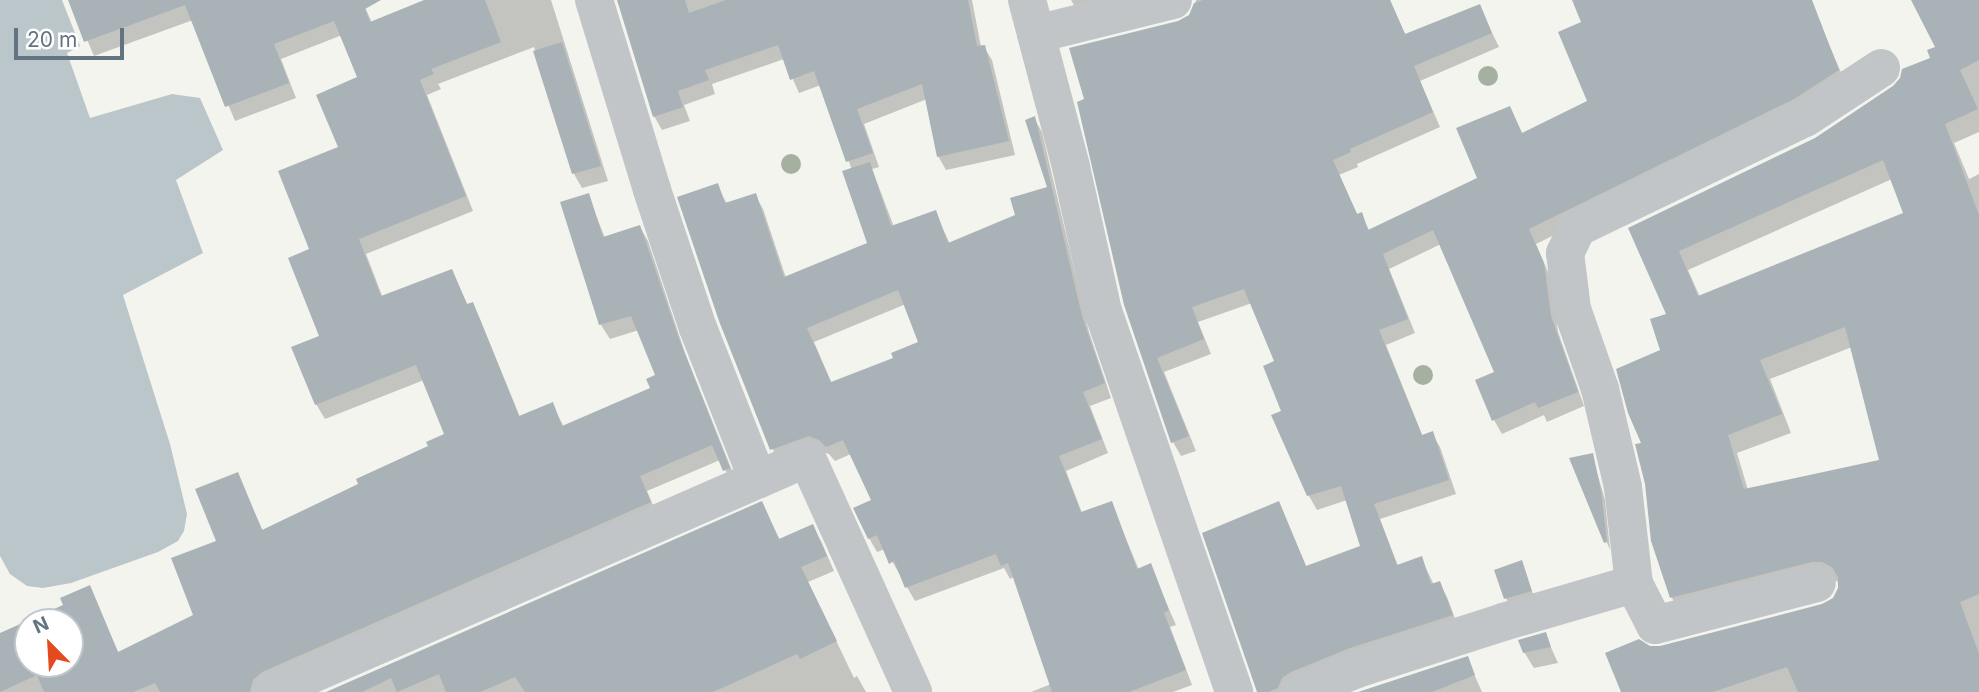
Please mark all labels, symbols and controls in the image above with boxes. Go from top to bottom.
scale bar [18,14,128,58]
text: 20 m [27,27,77,52]
north arrow [14,608,84,678]
text: N [30,612,52,639]

